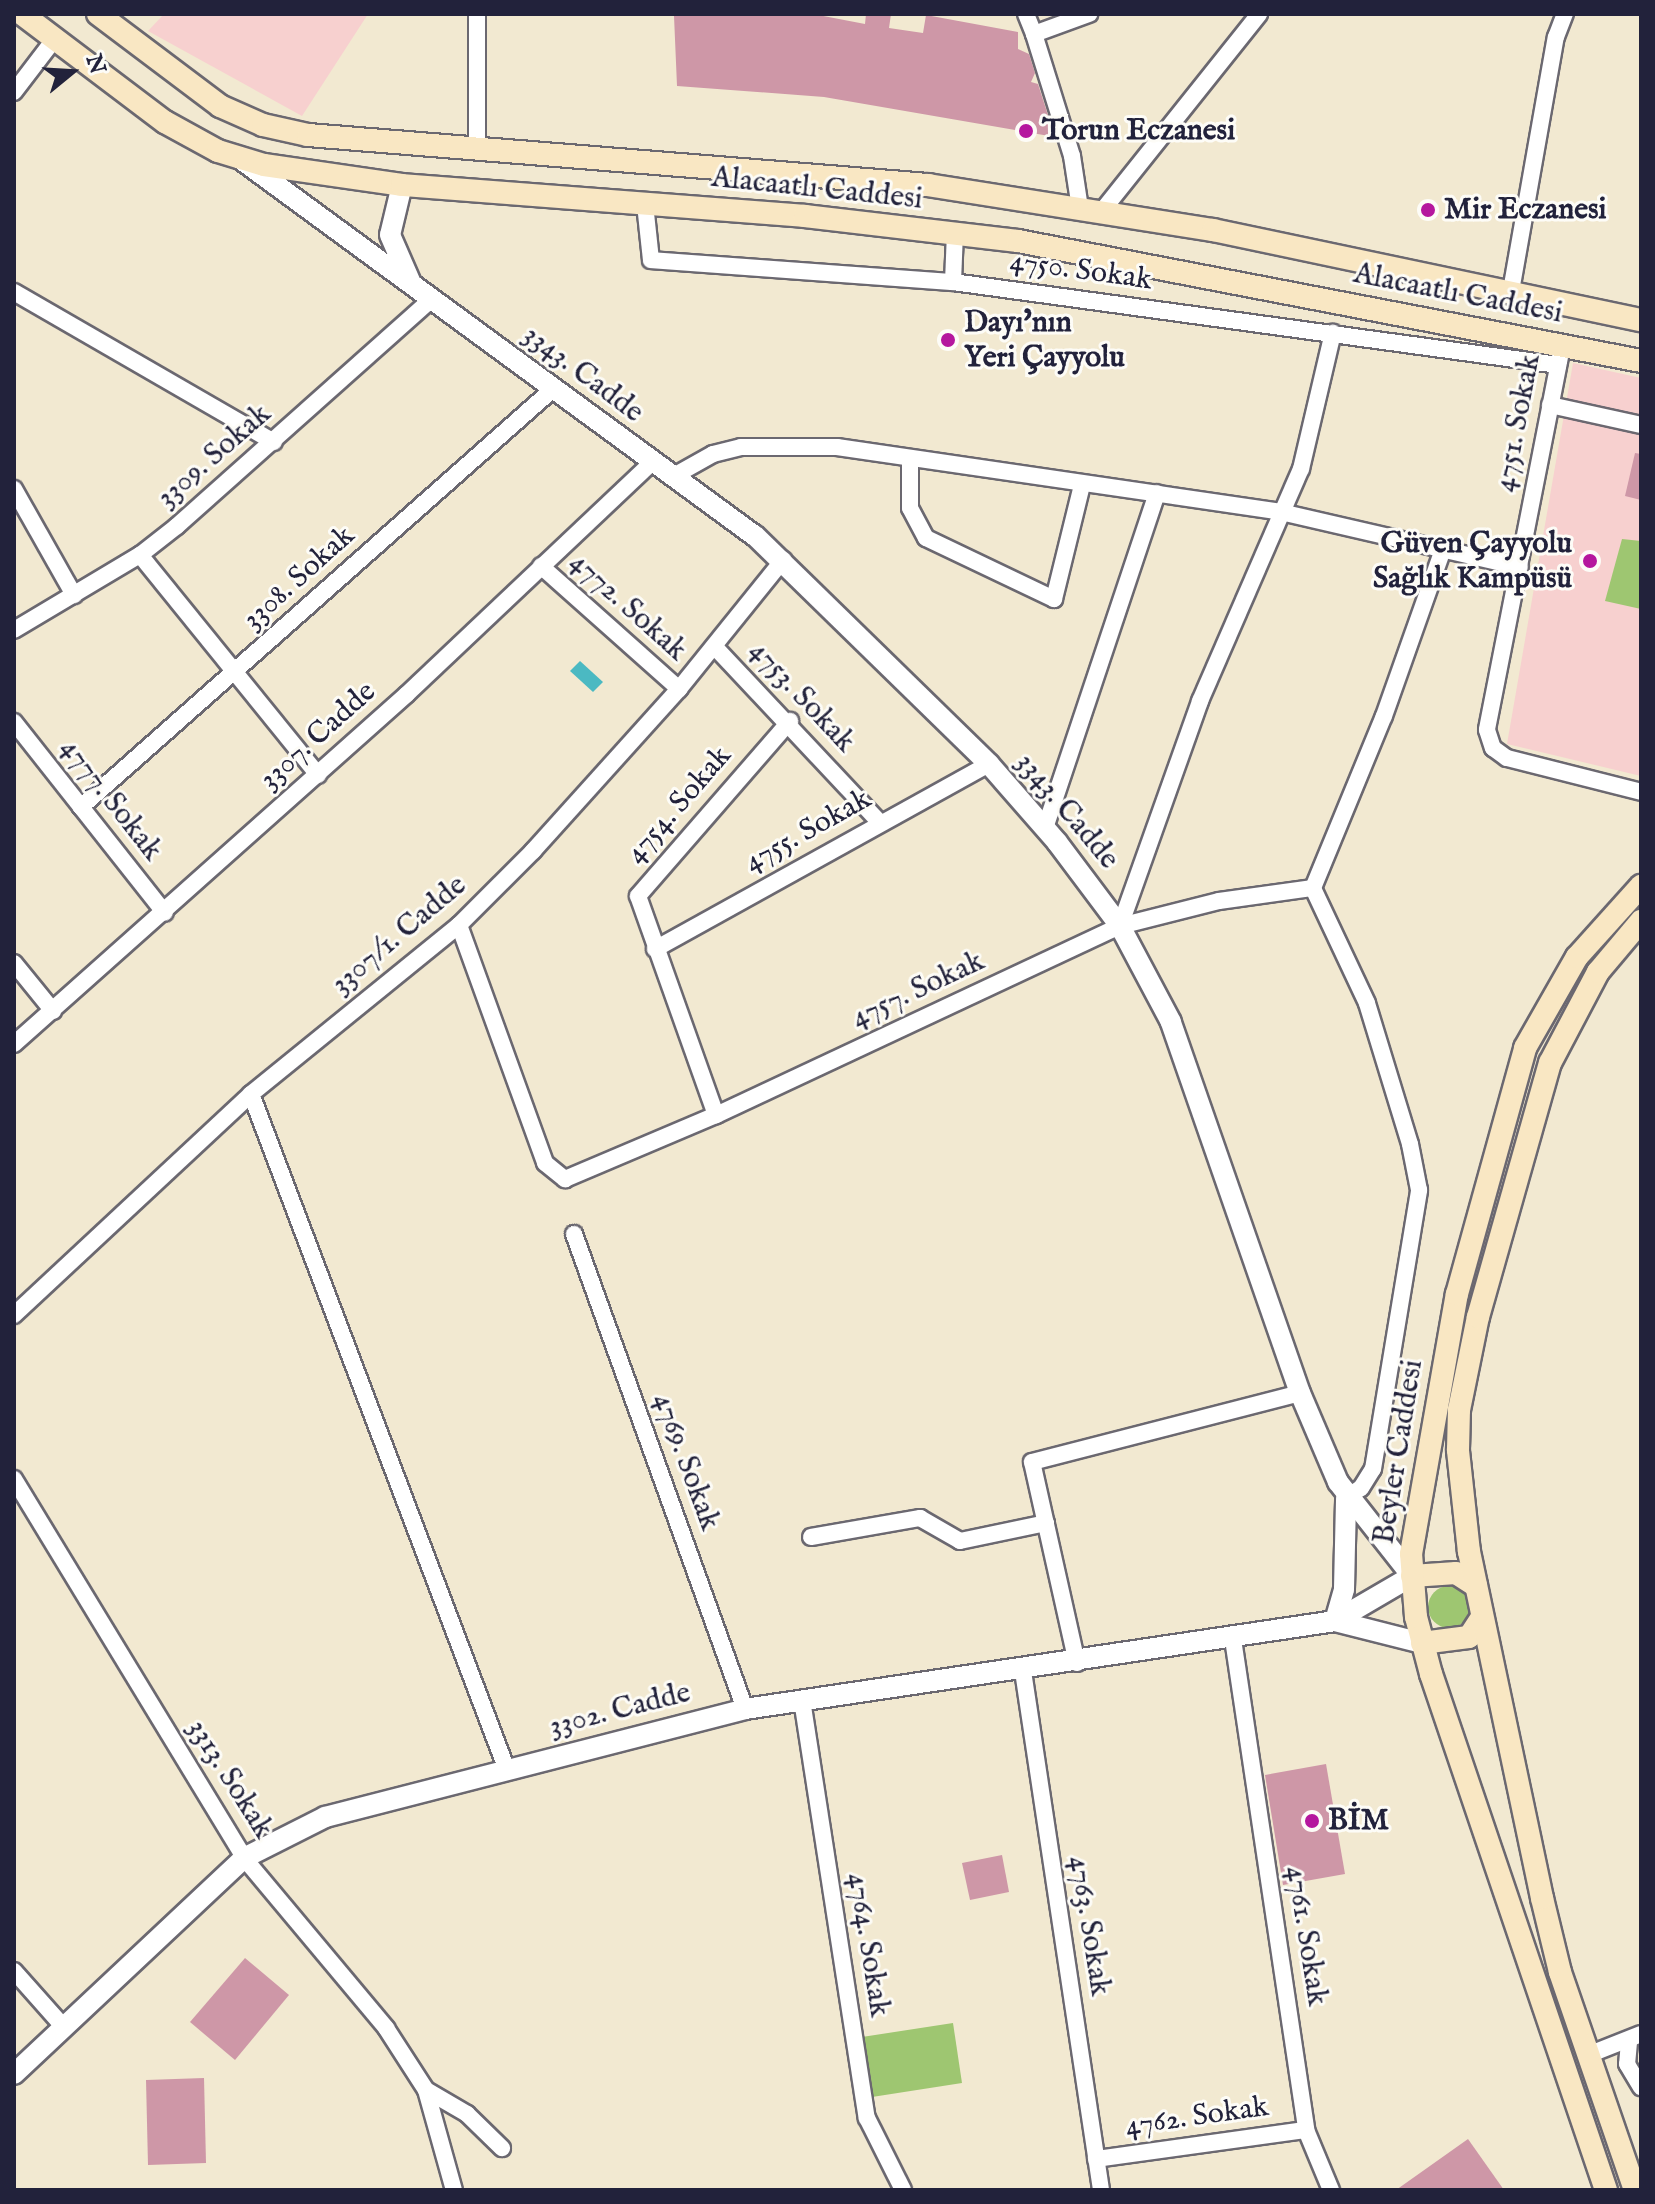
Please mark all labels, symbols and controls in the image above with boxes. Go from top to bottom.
north arrow [32,32,112,112]
text: N [79,51,111,78]
place label: Torun Eczanesi [1042,113,1235,149]
marker: Torun Eczanesi [1017,122,1035,140]
street label: Alacaatlı Caddesi [710,160,924,218]
place label: Mir Eczanesi [1444,192,1607,228]
marker: Mir Eczanesi [1419,201,1437,219]
street label: 4750. Sokak [1008,243,1154,299]
street label: Alacaatlı Caddesi [1350,256,1566,332]
place label: Dayı'nın Yeri Çayyolu [964,305,1125,376]
street label: 3343. Cadde [516,317,650,431]
marker: Dayı'nın Yeri Çayyolu [939,331,957,349]
street label: 4751. Sokak [1487,351,1549,495]
street label: 3309. Sokak [149,397,279,515]
street label: 3308. Sokak [236,518,362,638]
place label: Güven Çayyolu Sağlık Kampüsü [1373,526,1572,596]
street label: 4772. Sokak [562,545,694,669]
marker: Güven Çayyolu Sağlık Kampüsü [1579,550,1601,572]
street label: 4753. Sokak [741,634,863,760]
street label: 3307. Cadde [252,674,384,798]
street label: 4777. Sokak [52,732,170,868]
street label: 4754. Sokak [618,739,740,871]
street label: 3343. Cadde [1008,745,1126,877]
street label: 4755. Sokak [738,782,878,880]
street label: 3307/1. Cadde [324,868,474,1002]
street label: 4757. Sokak [846,944,990,1036]
street label: Beyler Caddesi [1367,1357,1431,1547]
street label: 4769. Sokak [645,1389,727,1535]
street label: 3302. Cadde [546,1675,694,1745]
street label: 3313. Sokak [179,1713,281,1845]
place label: BİM [1328,1803,1389,1839]
marker: BİM [1303,1812,1321,1830]
street label: 4763. Sokak [1060,1853,1118,1999]
street label: 4761. Sokak [1277,1864,1335,2008]
street label: 4764. Sokak [839,1870,897,2020]
street label: 4762. Sokak [1123,2089,1271,2145]

